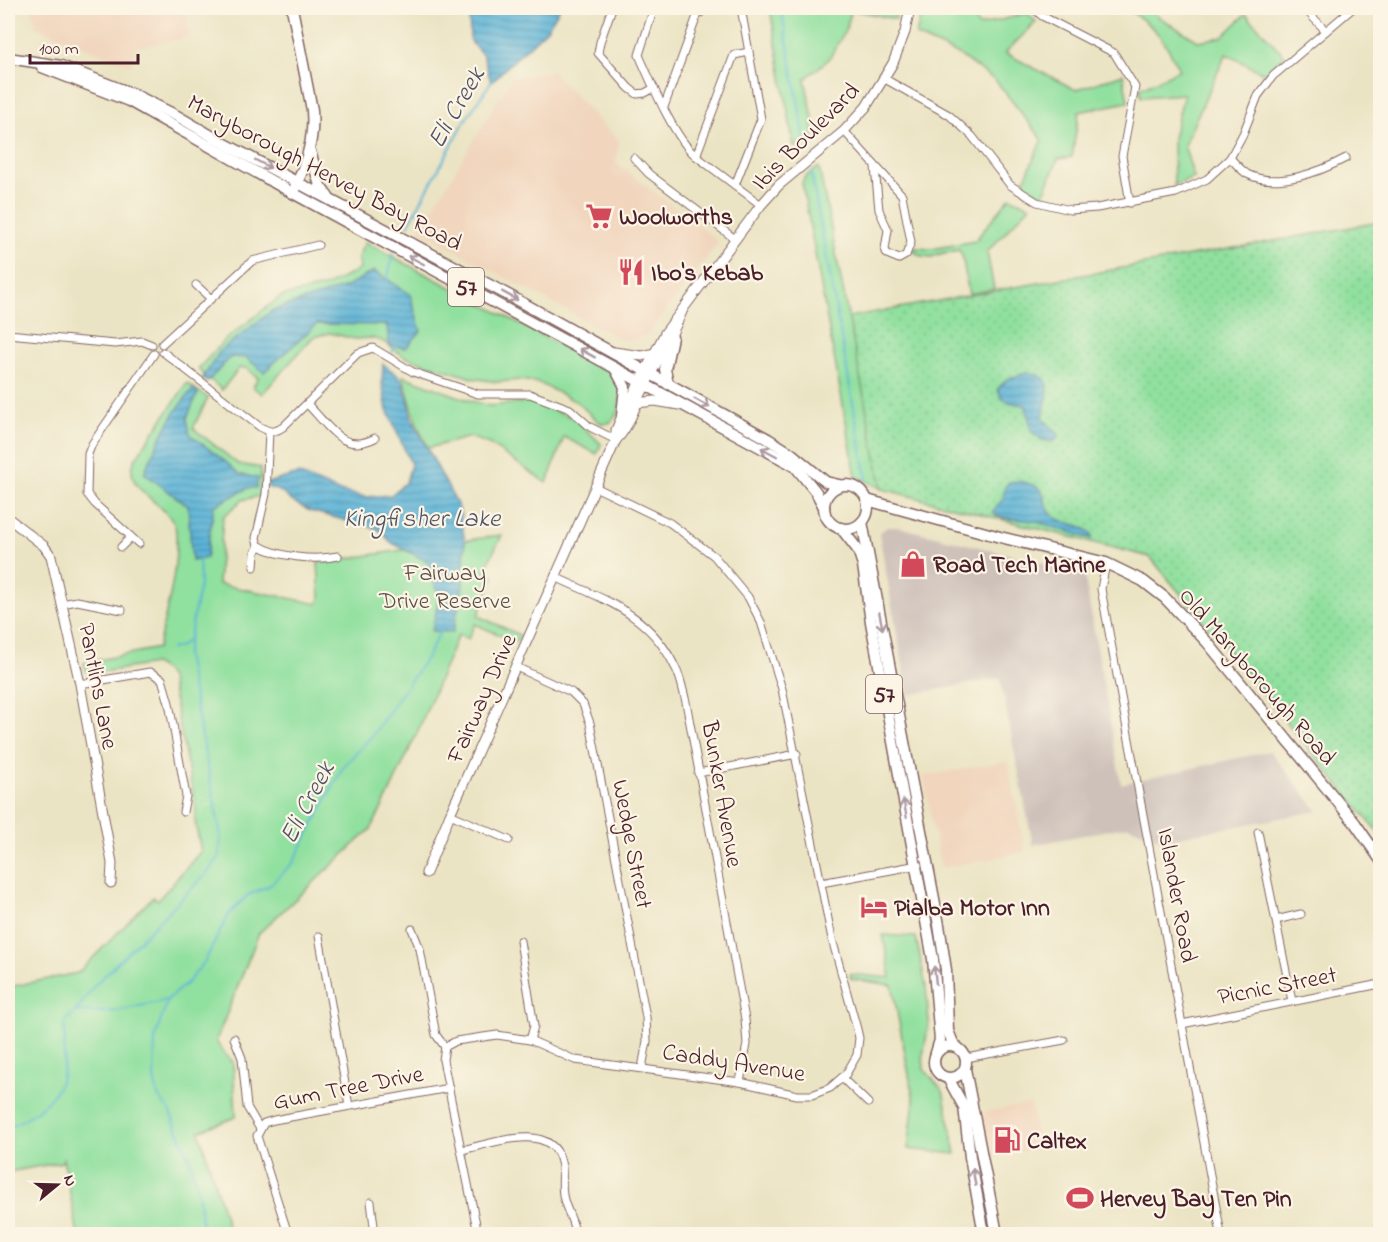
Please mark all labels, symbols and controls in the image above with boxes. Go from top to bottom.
scale bar [30,27,138,65]
text: 100 m [39,37,79,63]
water label: Eli Creek [419,59,497,156]
street label: Ibis Boulevard [745,75,869,200]
street label: Maryborough Hervey Bay Road [180,87,468,263]
one-way arrow [253,159,271,170]
supermarket icon: Woolworths [584,201,614,231]
place label: Woolworths [619,201,733,236]
one-way arrow [408,254,425,266]
restaurant icon: Ibo's Kebab [616,257,646,287]
place label: Ibo's Kebab [651,257,764,292]
road number: 57 [448,268,484,306]
one-way arrow [500,291,518,302]
one-way arrow [579,347,596,359]
one-way arrow [693,397,710,409]
one-way arrow [761,446,778,458]
water label: Kingfisher Lake [343,501,502,539]
shop icon: Road Tech Marine [898,549,928,579]
place label: Road Tech Marine [933,549,1107,584]
park label: Fairway Drive Reserve [378,557,511,620]
street label: Old Maryborough Road [1168,581,1344,775]
one-way arrow [876,610,887,630]
street label: Pantlins Lane [67,620,126,753]
street label: Fairway Drive [439,628,528,771]
road number: 57 [866,675,902,713]
street label: Bunker Avenue [690,717,751,871]
water label: Eli Creek [271,754,347,851]
street label: Wedge Street [601,777,660,912]
one-way arrow [900,799,911,819]
street label: Islander Road [1146,825,1205,966]
hotel icon: Pialba Motor Inn [859,892,889,922]
place label: Pialba Motor Inn [894,892,1050,927]
street label: Picnic Street [1215,959,1340,1016]
one-way arrow [929,965,940,985]
street label: Caddy Avenue [659,1036,808,1094]
street label: Gum Tree Drive [270,1058,427,1121]
fuel station icon: Caltex [992,1125,1022,1155]
place label: Caltex [1027,1125,1087,1160]
north arrow [27,1155,87,1215]
one-way arrow [968,1168,979,1187]
text: N [56,1172,82,1190]
sports icon: Hervey Bay Ten Pin [1065,1183,1095,1213]
place label: Hervey Bay Ten Pin [1100,1183,1292,1219]

